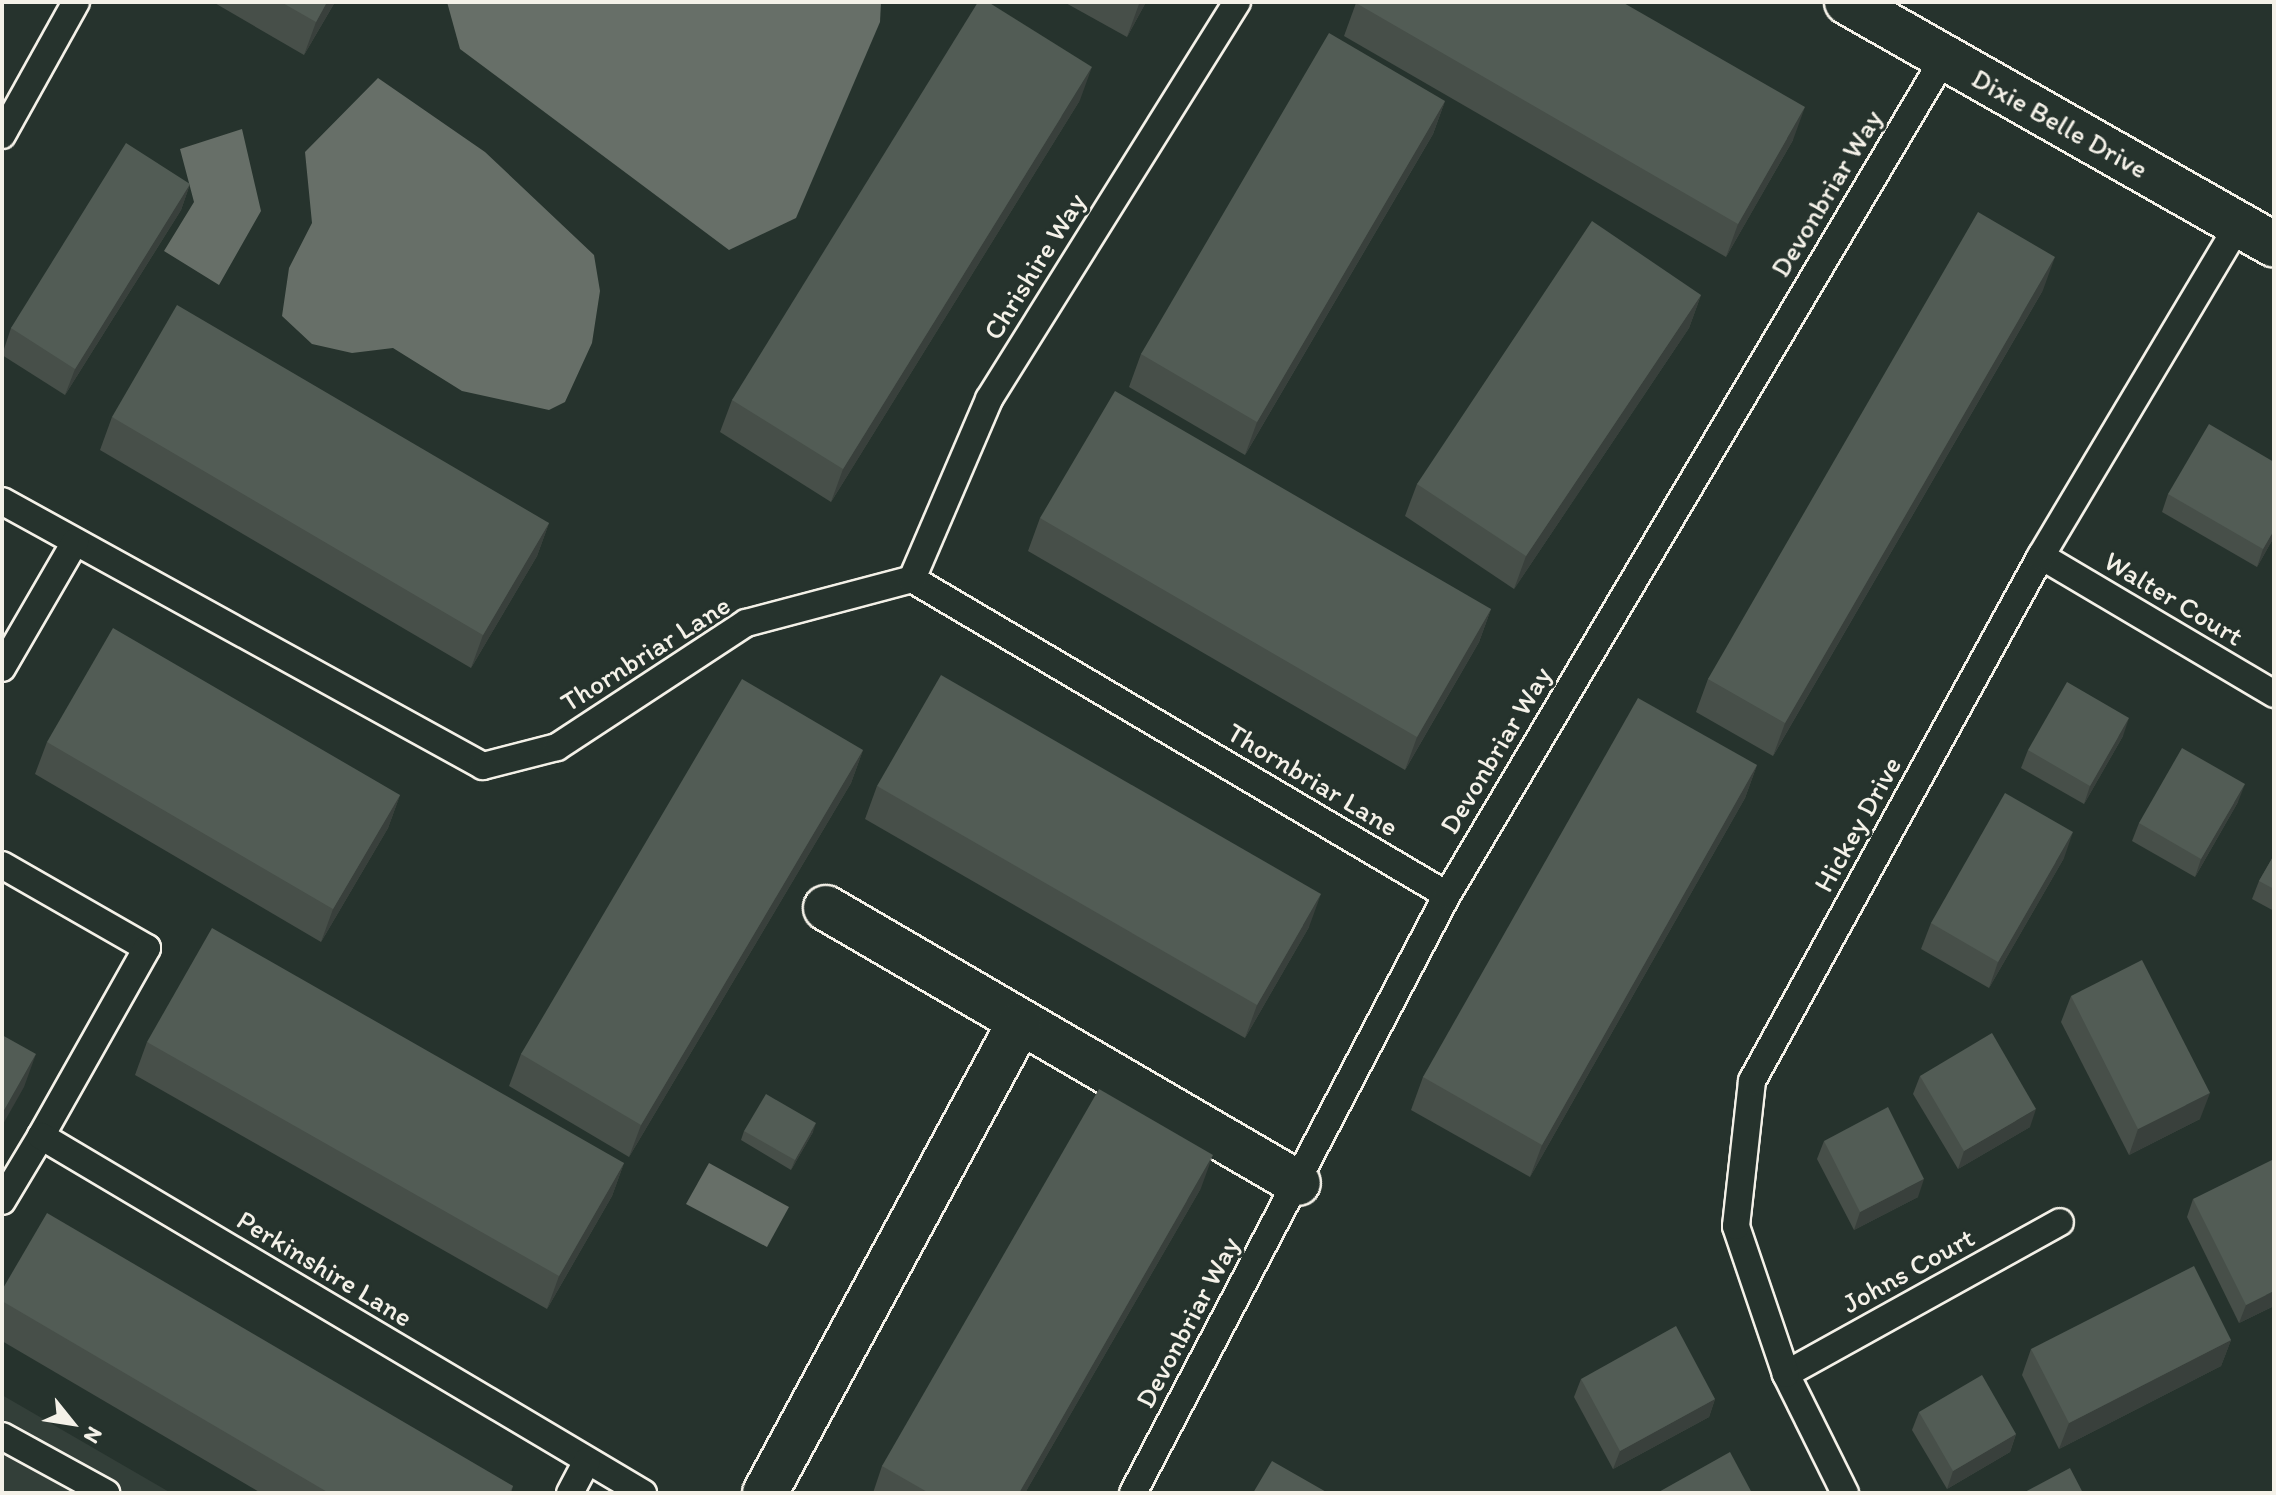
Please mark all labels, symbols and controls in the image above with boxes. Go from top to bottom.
street label: Dixie Belle Drive [1966,61,2154,185]
street label: Devonbriar Way [1763,103,1889,283]
street label: Chrishire Way [976,187,1092,345]
street label: Walter Court [2099,543,2249,653]
street label: Thornbriar Lane [554,587,736,719]
street label: Devonbriar Way [1432,660,1558,840]
street label: Thornbriar Lane [1221,715,1405,843]
street label: Hickey Drive [1806,750,1908,898]
street label: Perkinshire Lane [231,1202,419,1334]
street label: Johns Court [1836,1220,1980,1320]
street label: Devonbriar Way [1128,1231,1246,1413]
north arrow [32,1383,112,1463]
text: N [78,1422,109,1448]

